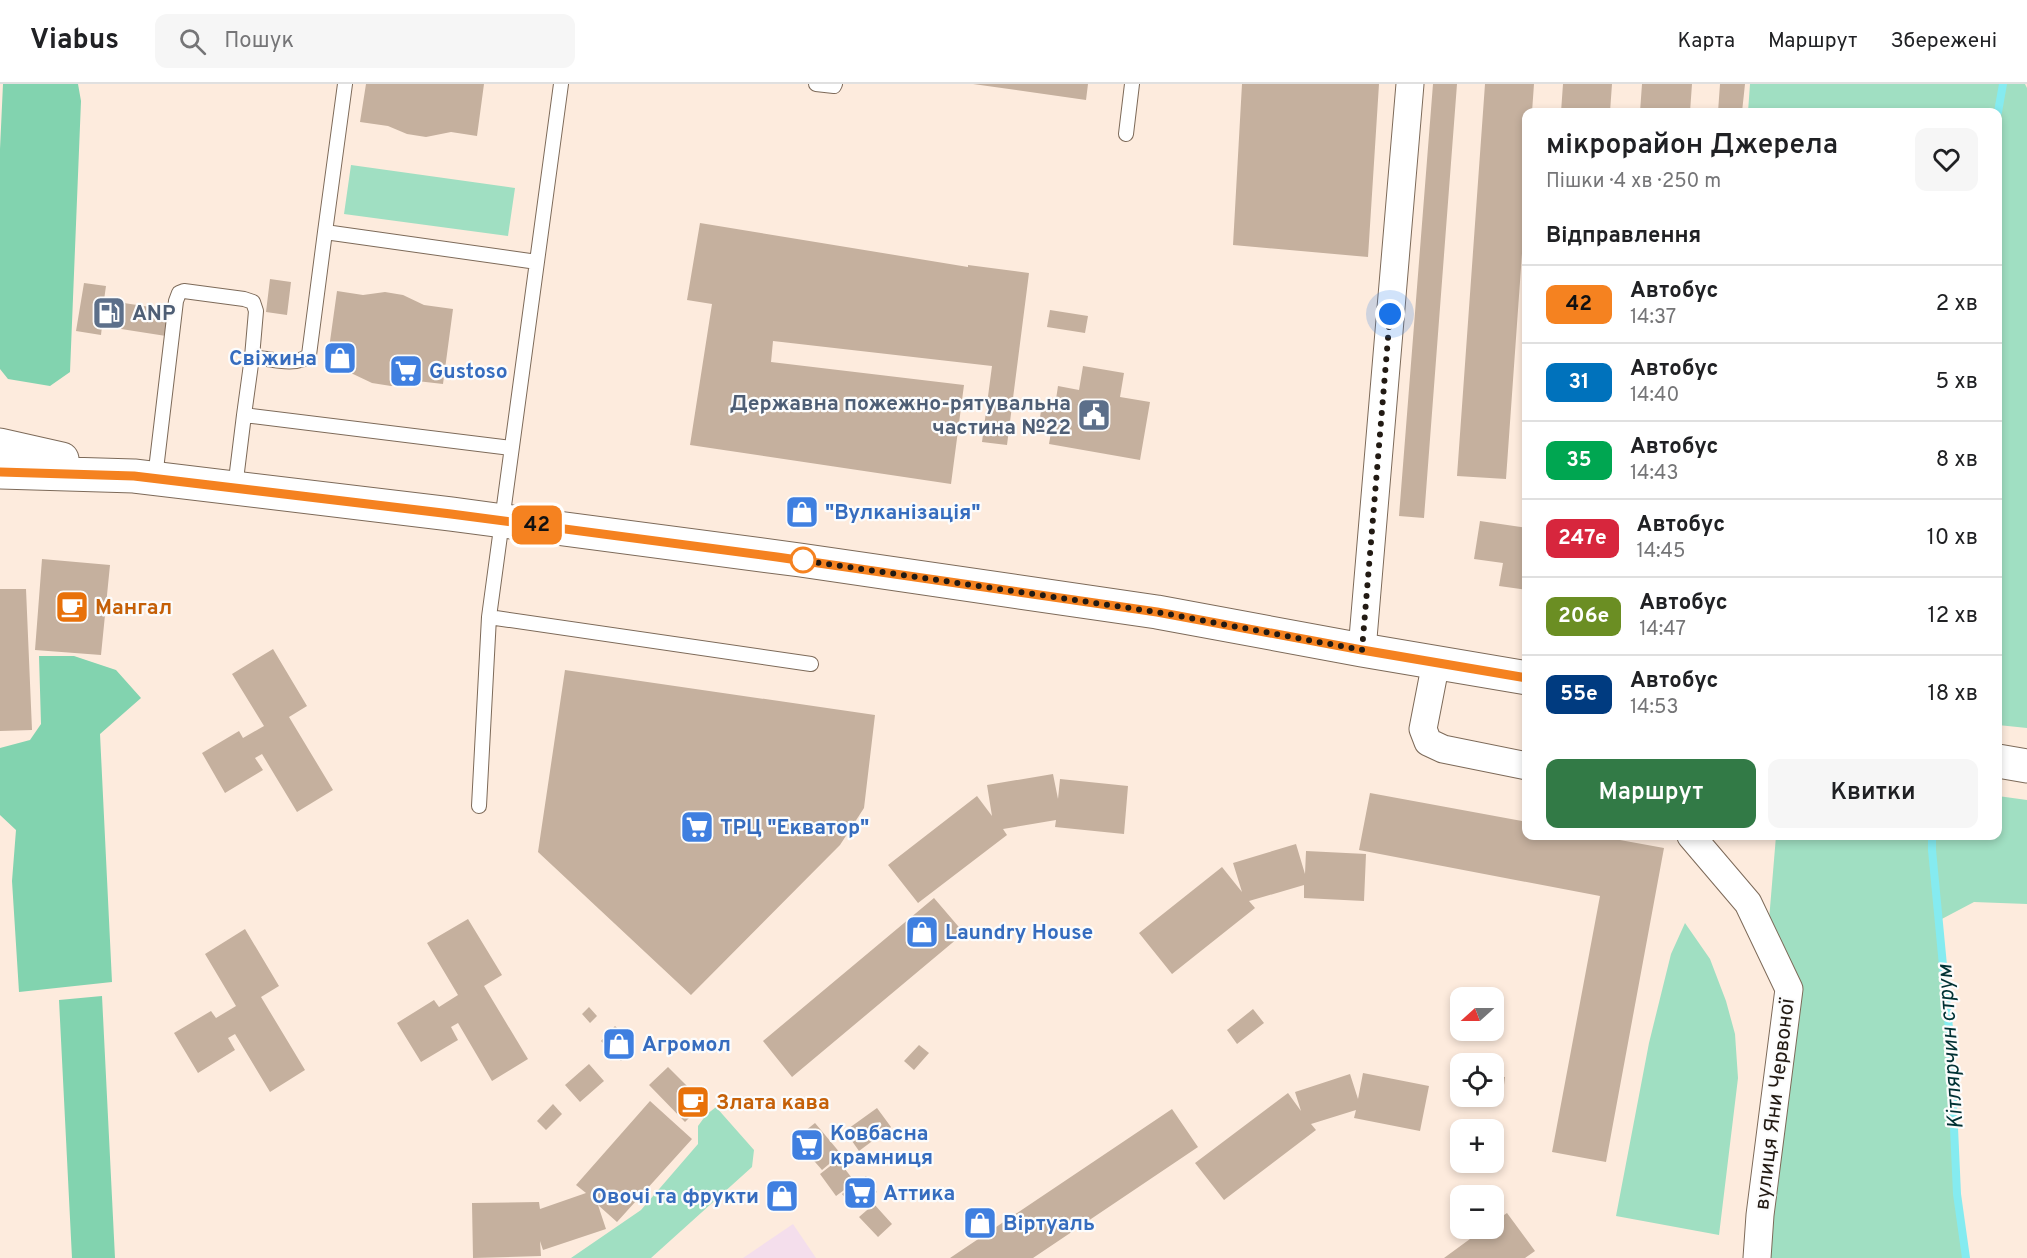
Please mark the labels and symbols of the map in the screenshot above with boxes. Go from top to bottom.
fuel station icon: ANP [91,295,127,331]
your location [1375,299,1405,329]
place label: ANP [132,301,175,328]
shop icon: Свіжина [322,340,358,376]
place label: Свіжина [229,346,317,373]
supermarket icon: Gustoso [388,353,424,389]
place label: Gustoso [429,359,508,386]
place label: Державна пожежно-рятувальна частина №22 [730,391,1071,442]
public building icon: Державна пожежно-рятувальна частина №22 [1076,397,1112,433]
shop icon: "Вулканізація" [784,494,820,530]
place label: "Вулканізація" [825,500,981,527]
line badge: 42 [510,506,564,544]
unlabelled marker [790,547,816,573]
cafe icon: Мангал [54,589,90,625]
place label: Мангал [95,595,172,622]
supermarket icon: ТРЦ "Екватор" [679,809,715,845]
place label: ТРЦ "Екватор" [720,815,869,842]
shop icon: Laundry House [904,914,940,950]
place label: Laundry House [945,920,1093,947]
water label: Кітлярчин струм [1932,962,1971,1130]
north arrow [1450,987,1504,1041]
street label: вулиця Яни Червоної [1749,996,1802,1212]
shop icon: Агромол [601,1026,637,1062]
place label: Агромол [642,1032,731,1059]
cafe icon: Злата кава [675,1084,711,1120]
place label: Злата кава [716,1090,830,1117]
place label: Ковбасна крамниця [830,1121,933,1172]
supermarket icon: Ковбасна крамниця [789,1127,825,1163]
supermarket icon: Аттика [842,1175,878,1211]
shop icon: Овочі та фрукти [764,1178,800,1214]
place label: Аттика [883,1181,955,1208]
place label: Овочі та фрукти [592,1184,759,1211]
shop icon: Віртуаль [962,1205,998,1241]
place label: Віртуаль [1003,1211,1095,1238]

